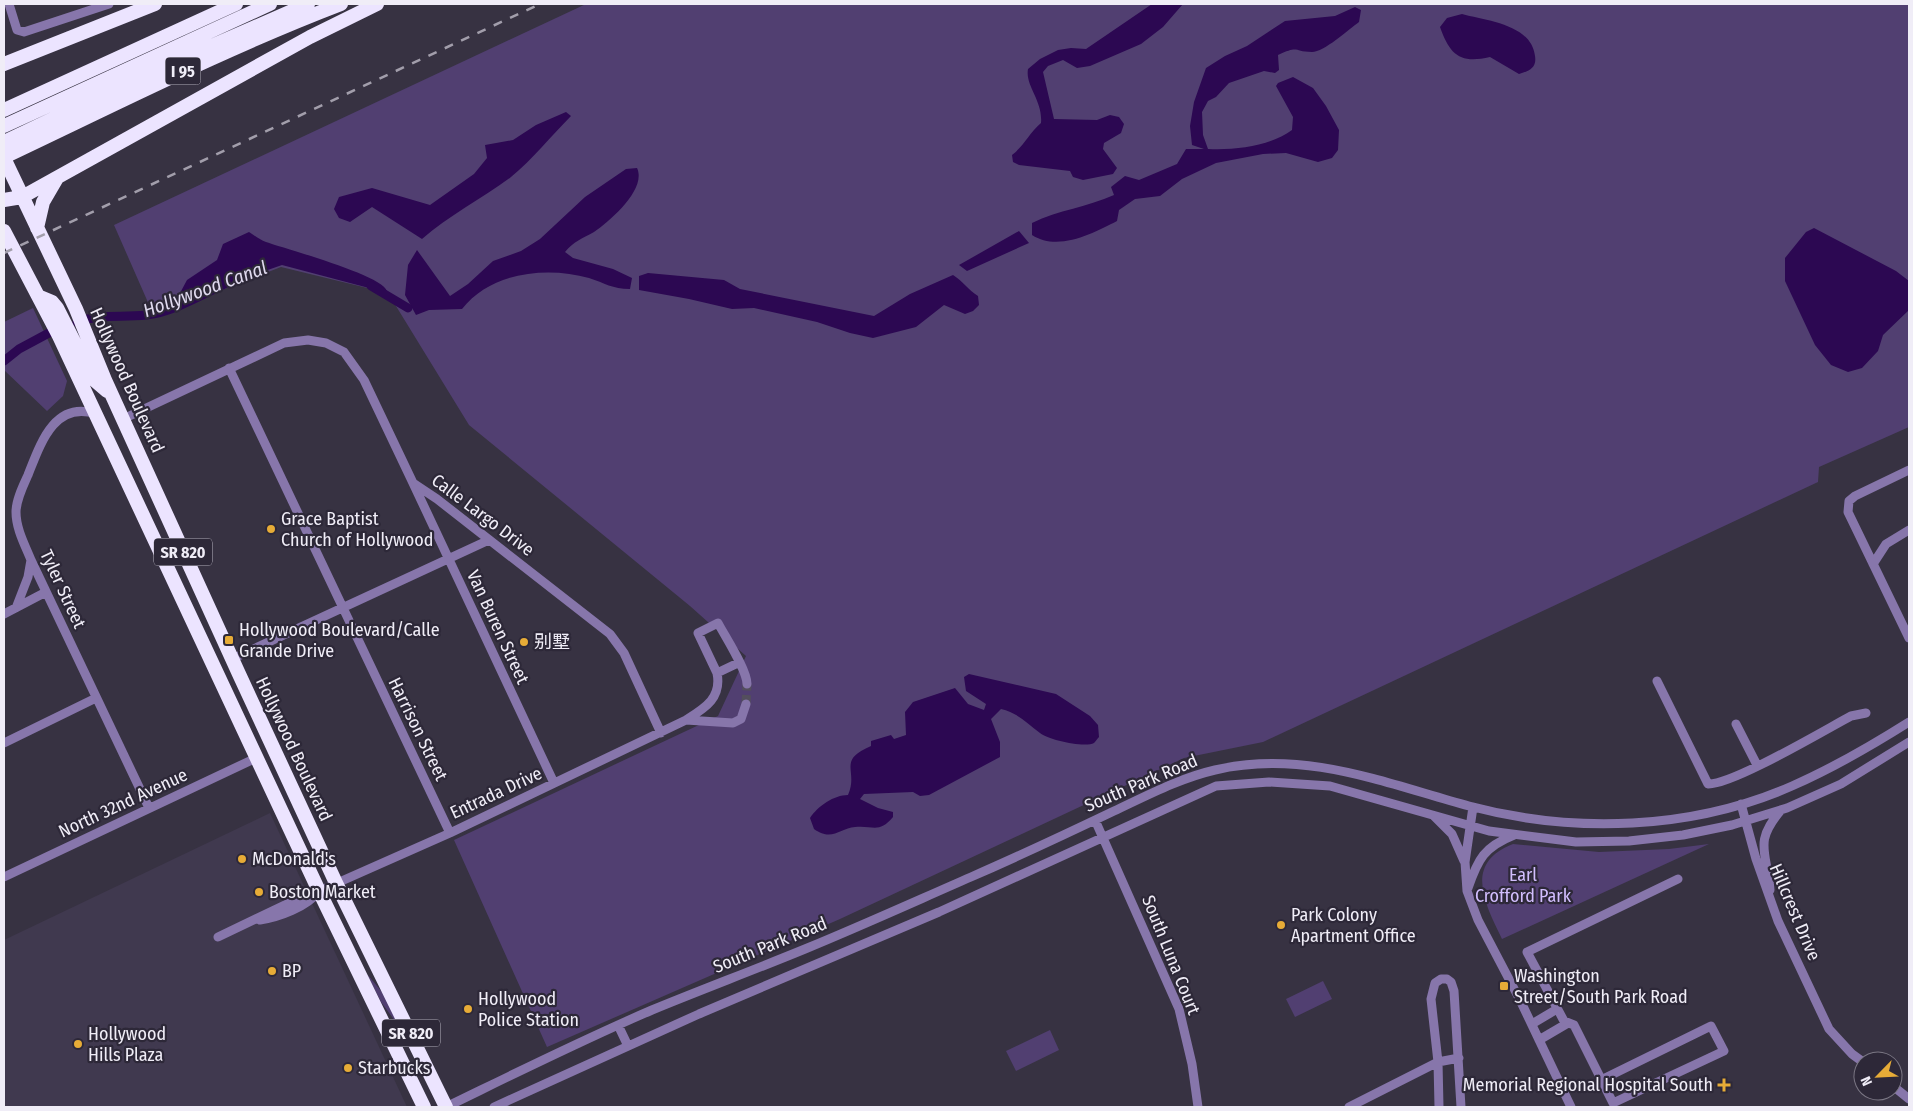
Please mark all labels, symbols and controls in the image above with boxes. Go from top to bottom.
road number: I 95 [166,58,200,84]
water label: Hollywood Canal [140,256,270,322]
street label: Hollywood Boulevard [85,304,169,456]
street label: Calle Largo Drive [427,469,539,561]
place label: Grace Baptist Church of Hollywood [281,508,433,551]
marker: Grace Baptist Church of Hollywood [265,523,277,535]
road number: SR 820 [154,538,212,566]
street label: Tyler Street [35,546,91,632]
street label: Van Buren Street [462,567,534,687]
place label: Hollywood Boulevard/Calle Grande Drive [239,619,440,662]
place label: 别墅 [534,631,570,653]
marker: Hollywood Boulevard/Calle Grande Drive [223,634,235,646]
marker: 别墅 [518,636,530,648]
street label: Hollywood Boulevard [251,673,337,825]
street label: Harrison Street [384,674,452,784]
street label: South Park Road [1081,749,1201,817]
street label: Entrada Drive [446,762,546,824]
street label: North 32nd Avenue [55,763,191,842]
place label: McDonald's [252,848,336,870]
marker: McDonald's [236,853,248,865]
street label: Hillcrest Drive [1765,860,1825,964]
park label: Earl Crofford Park [1475,864,1572,907]
place label: Boston Market [269,881,376,903]
marker: Boston Market [253,886,265,898]
street label: South Luna Court [1137,892,1205,1018]
place label: Park Colony Apartment Office [1291,904,1416,947]
street label: South Park Road [710,912,830,978]
marker: Park Colony Apartment Office [1275,919,1287,931]
place label: BP [282,960,301,982]
marker: BP [266,965,278,977]
place label: Washington Street/South Park Road [1514,965,1688,1008]
marker: Washington Street/South Park Road [1498,980,1510,992]
place label: Hollywood Police Station [478,988,579,1031]
marker: Hollywood Police Station [462,1003,474,1015]
road number: SR 820 [382,1020,440,1046]
place label: Hollywood Hills Plaza [88,1023,166,1066]
marker: Hollywood Hills Plaza [72,1038,84,1050]
north arrow [1853,1051,1903,1101]
place label: Starbucks [358,1057,431,1079]
marker: Starbucks [342,1062,354,1074]
place label: Memorial Regional Hospital South [1463,1074,1713,1096]
text: N [1857,1074,1876,1088]
marker: Memorial Regional Hospital South [1717,1078,1731,1092]

